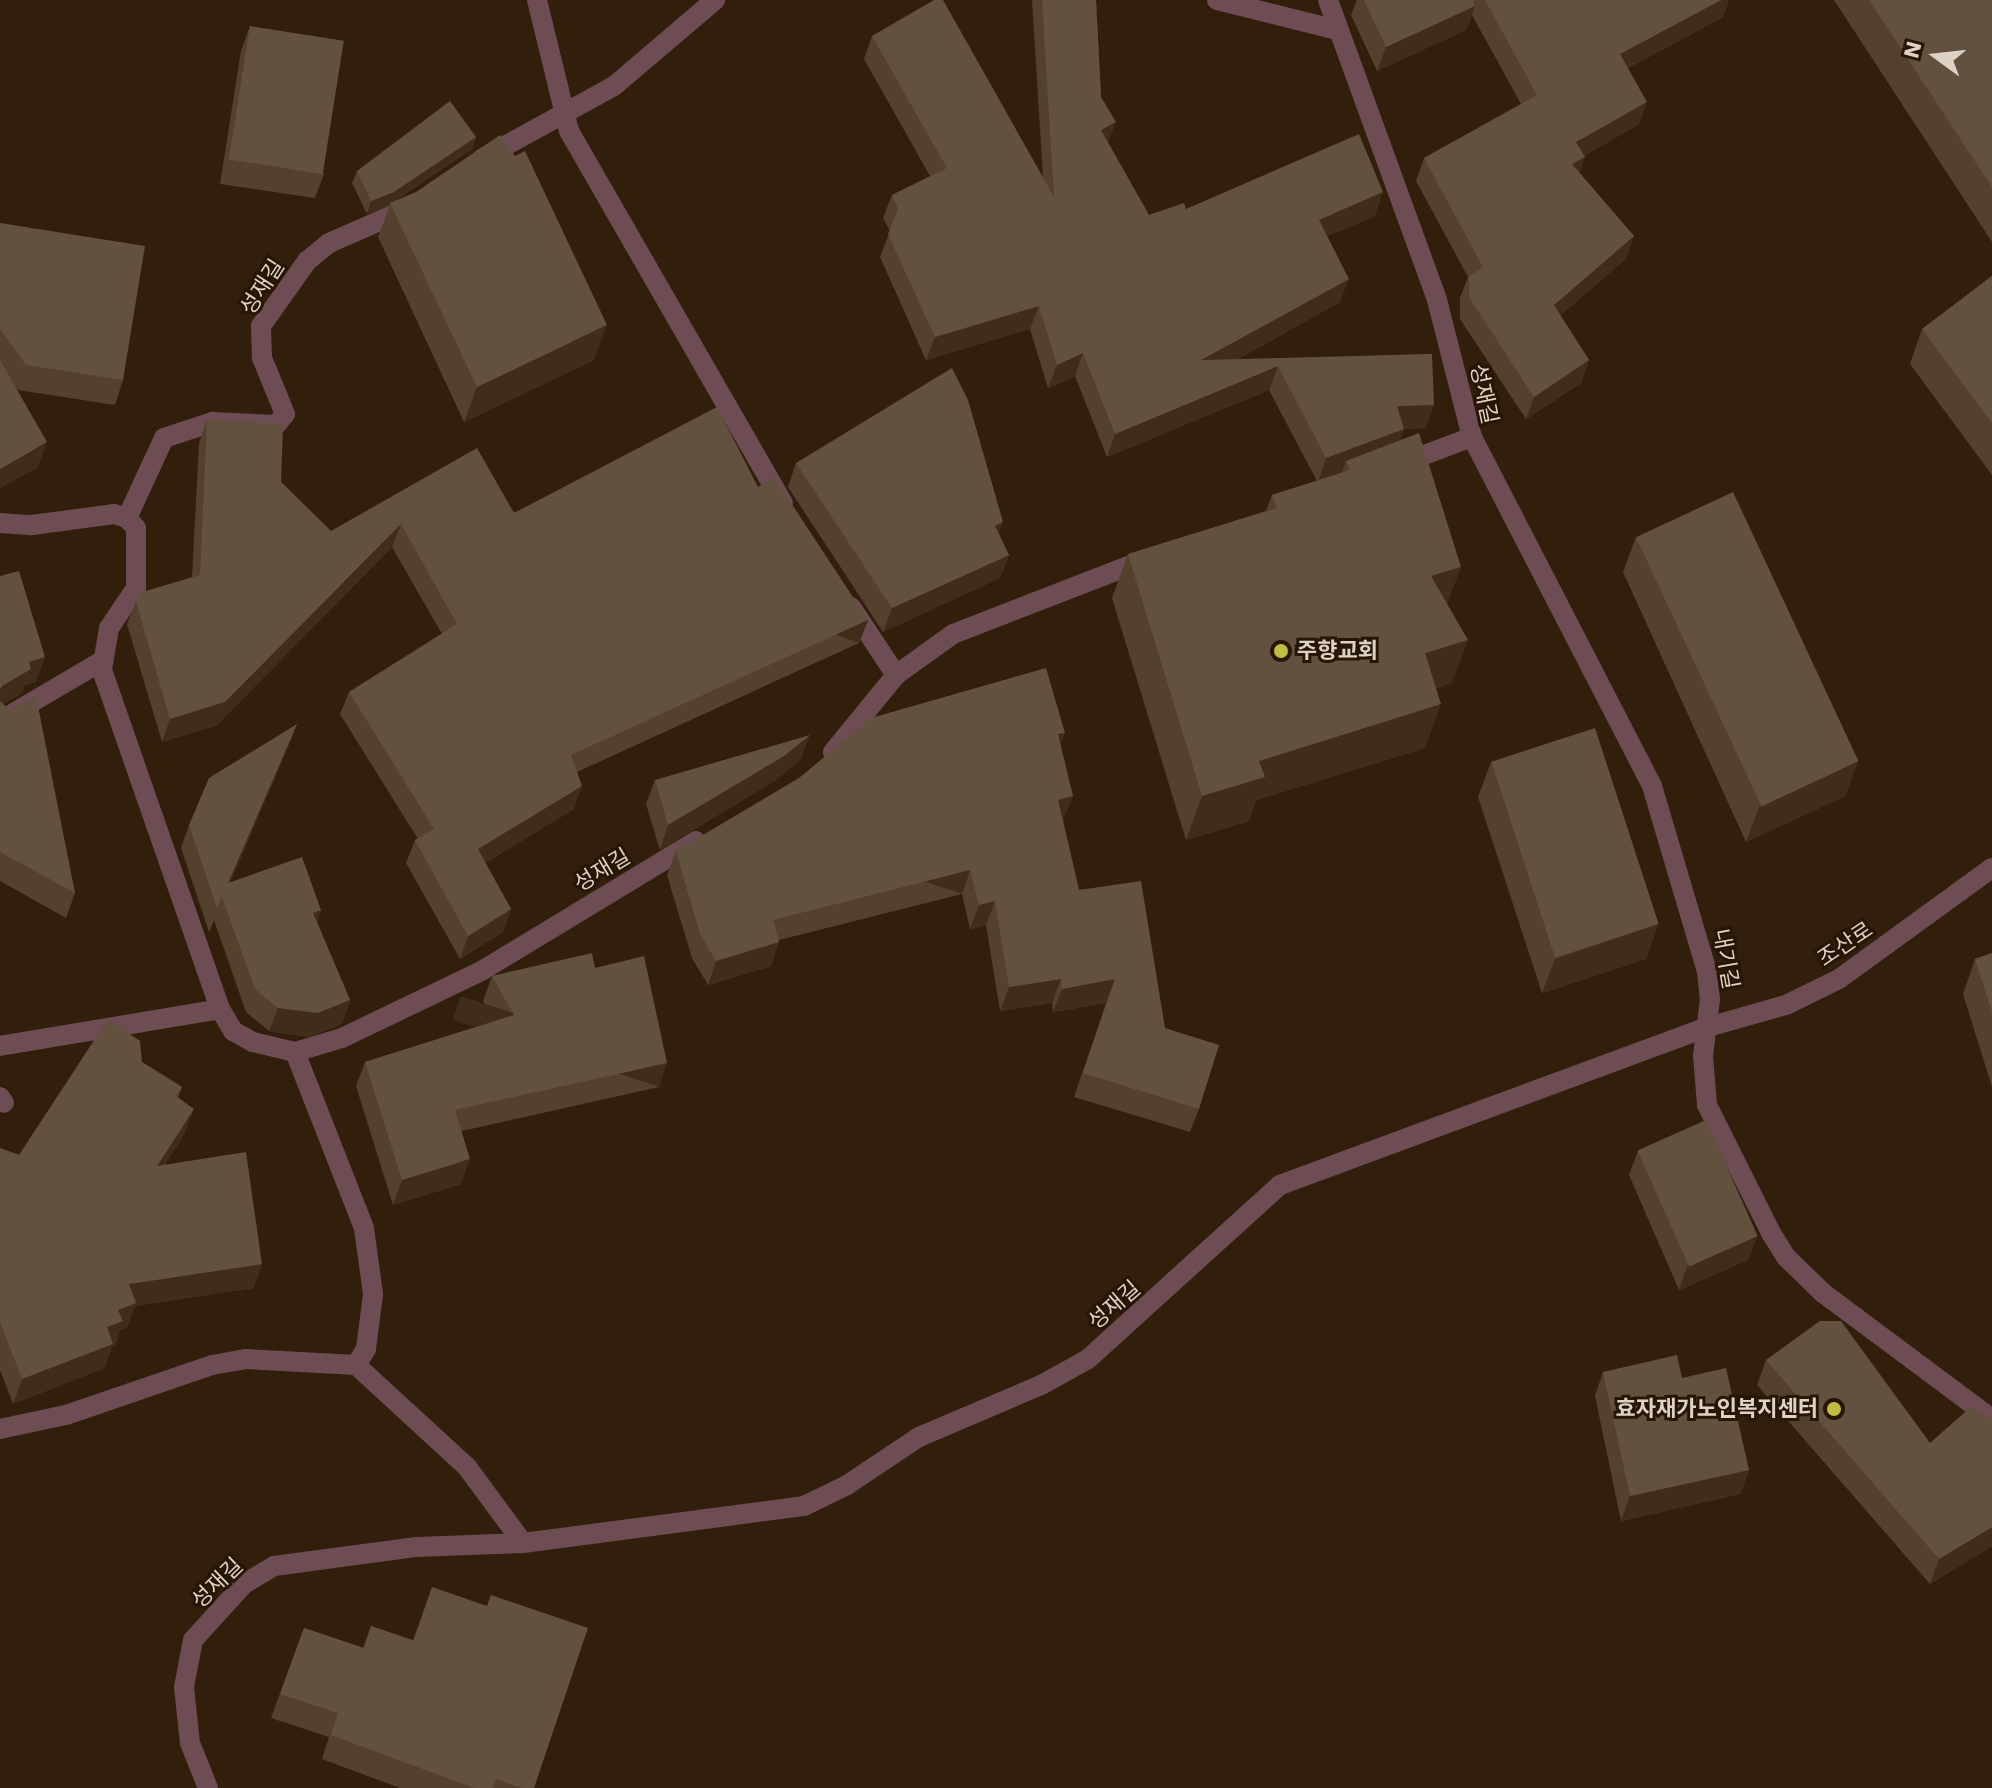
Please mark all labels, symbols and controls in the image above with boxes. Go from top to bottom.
north arrow [1896,16,1976,96]
text: N [1898,39,1927,61]
street label: 성재길 [234,254,290,320]
street label: 성재길 [1465,362,1503,426]
place label: 주향교회 [1297,638,1378,664]
marker: 주향교회 [1272,642,1290,660]
street label: 성재길 [569,843,635,897]
street label: 조산로 [1812,916,1878,972]
street label: 내기길 [1708,927,1744,991]
street label: 성재길 [1082,1275,1146,1335]
place label: 효자재가노인복지센터 [1616,1396,1818,1422]
marker: 효자재가노인복지센터 [1825,1400,1843,1418]
street label: 성재길 [186,1552,248,1614]

